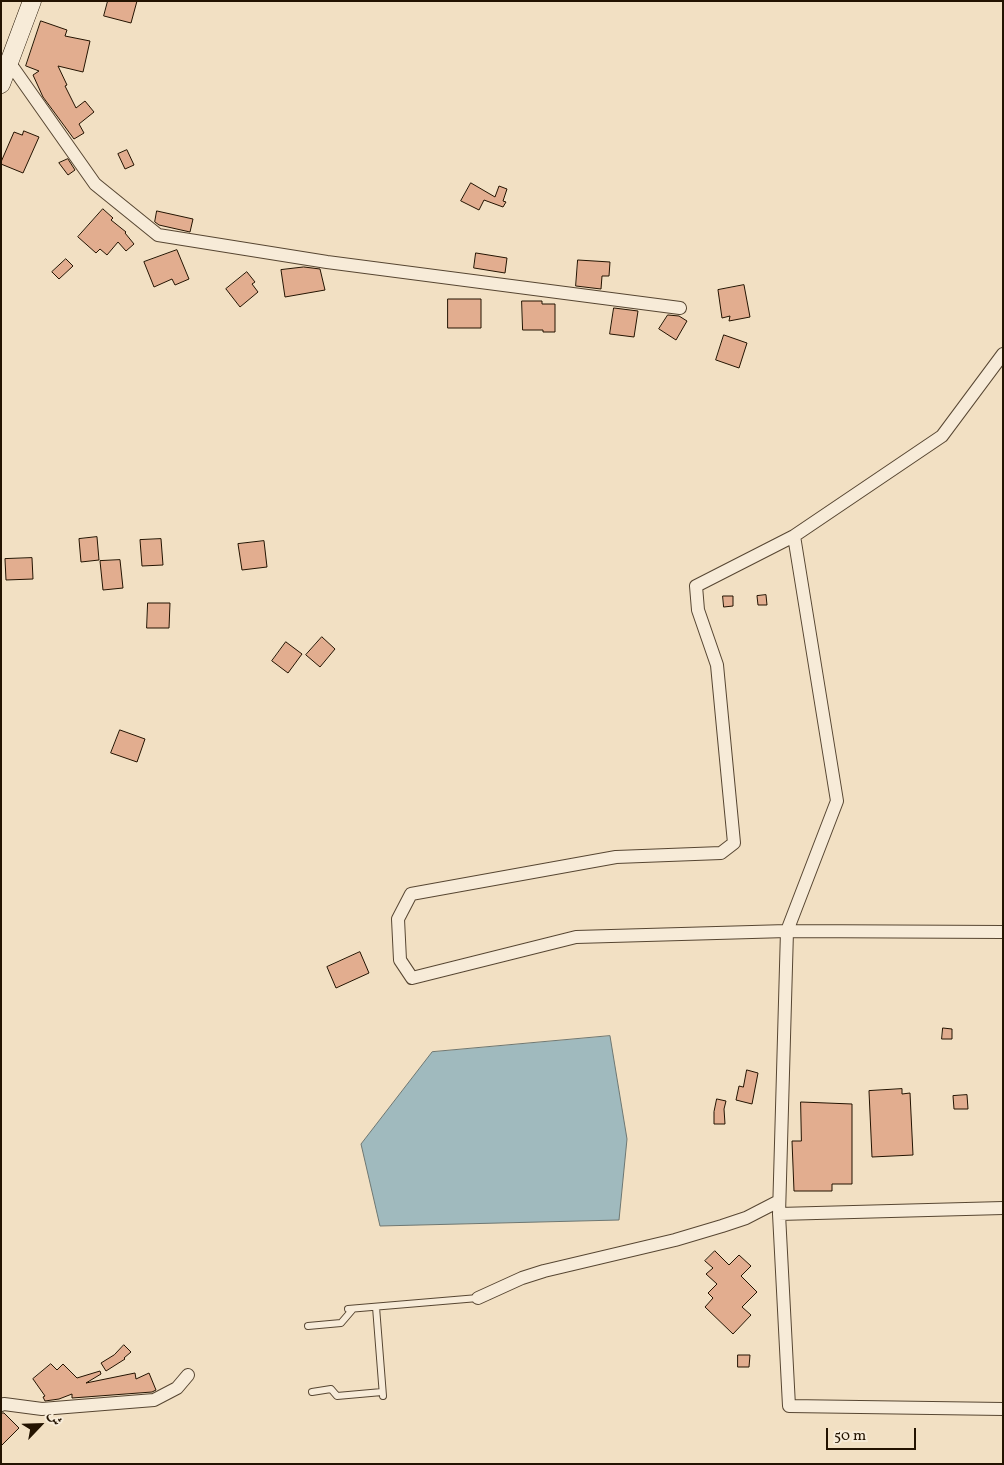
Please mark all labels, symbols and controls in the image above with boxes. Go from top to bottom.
north arrow [15,1400,65,1450]
text: ش [43,1408,66,1429]
scale bar [829,1418,919,1450]
text: 50 m [834,1426,866,1447]

